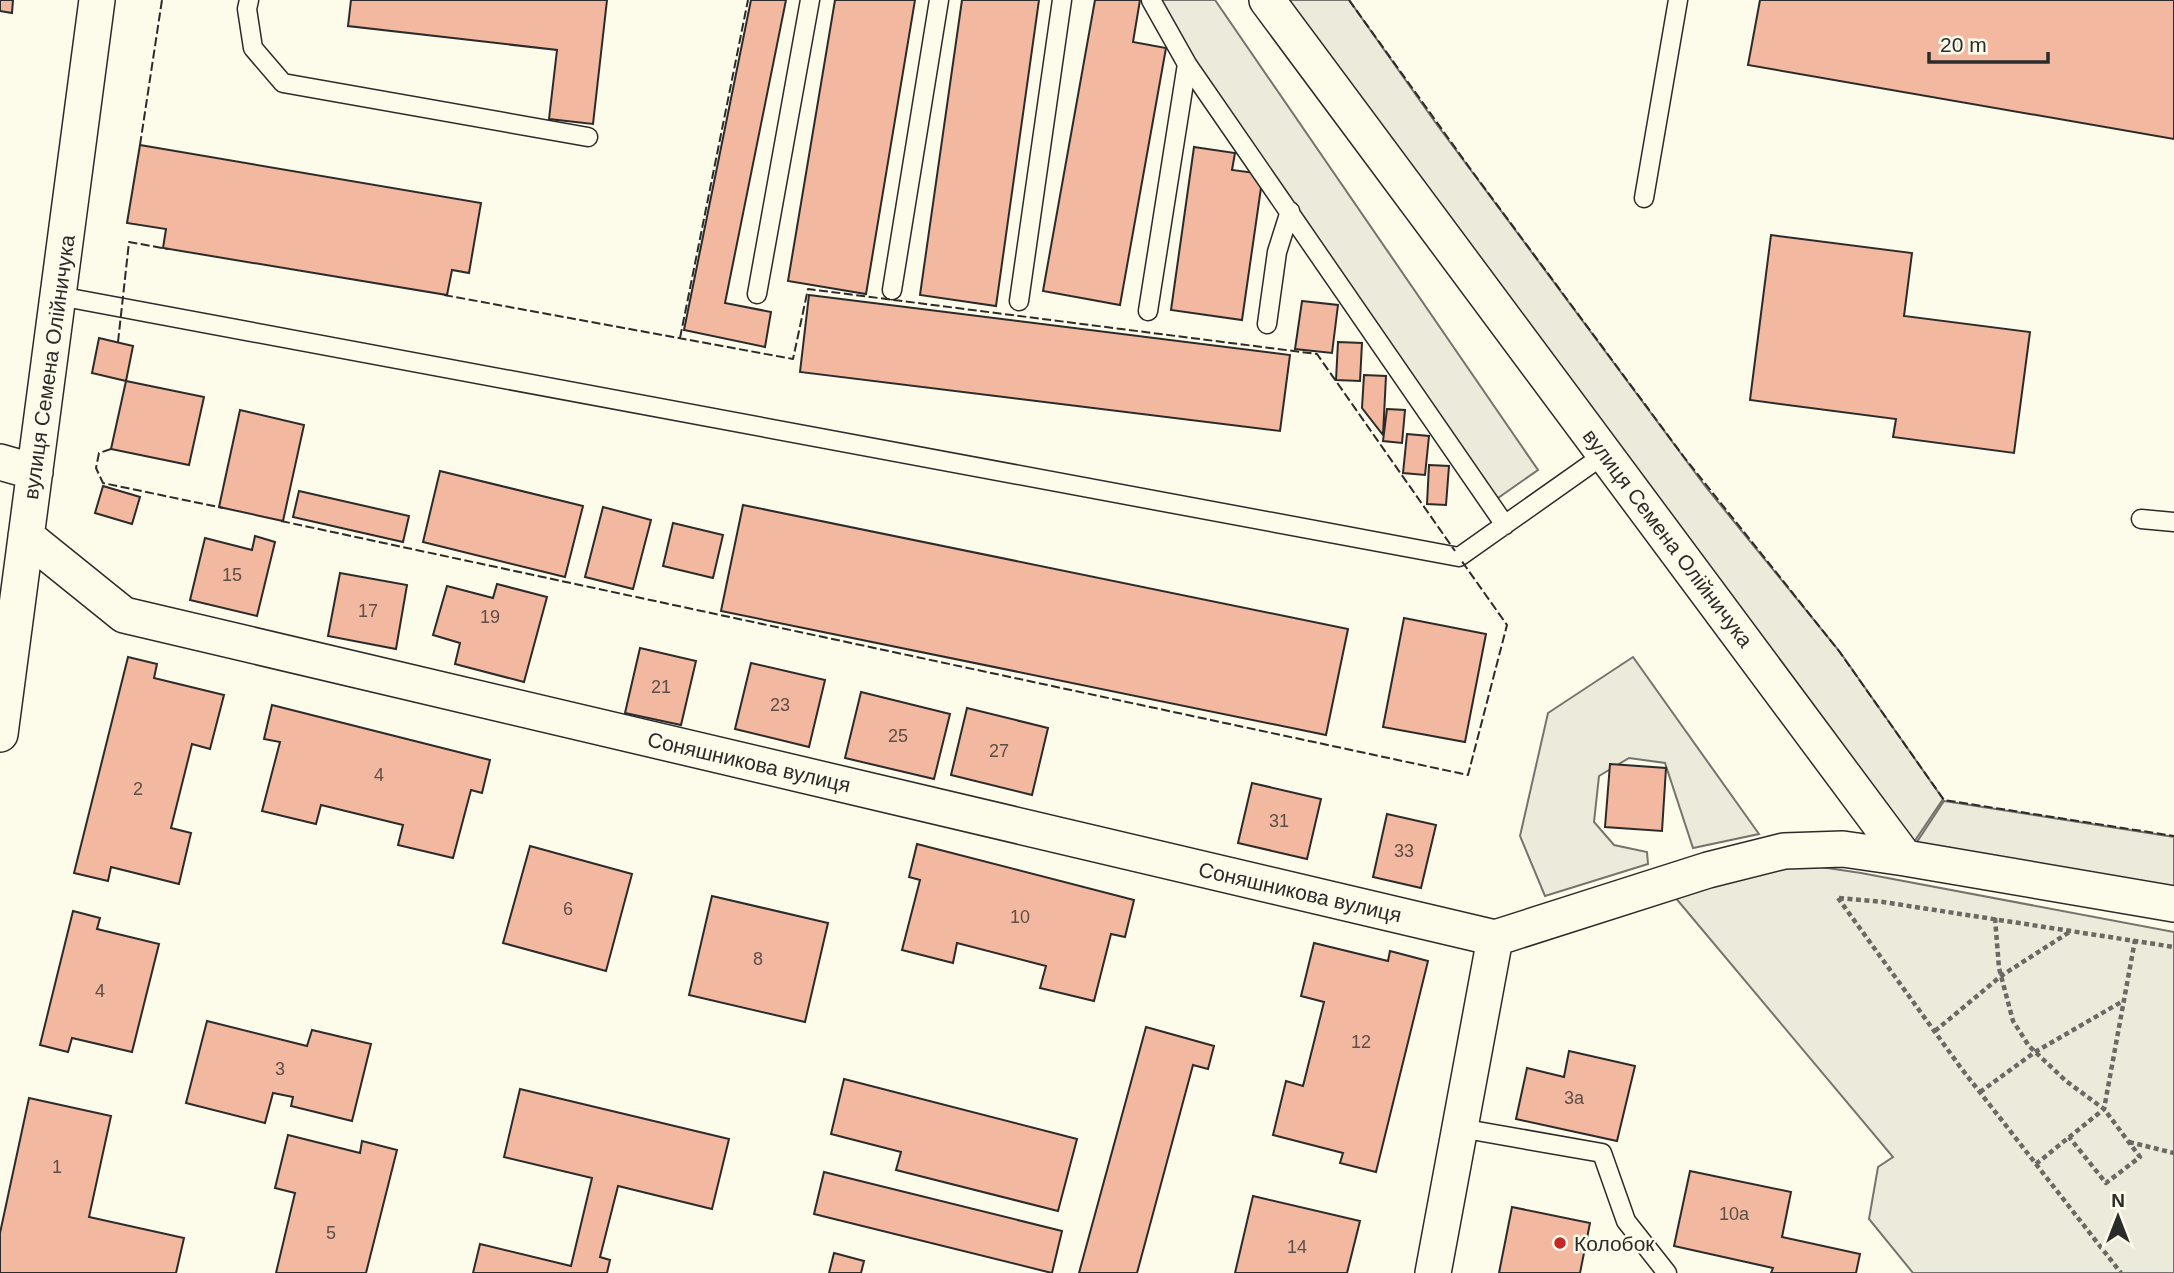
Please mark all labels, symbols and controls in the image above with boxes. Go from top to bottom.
scale bar [1929,21,2048,65]
text: 20 m [1940,33,1987,56]
street label: вулиця Семена Олійничука [19,233,79,501]
street label: вулиця Семена Олійничука [1579,425,1758,652]
house number: 15 [222,565,242,585]
house number: 17 [358,601,378,621]
house number: 19 [480,607,500,627]
house number: 21 [651,677,671,697]
house number: 23 [770,695,790,715]
house number: 25 [888,726,908,746]
street label: Соняшникова вулиця [645,727,853,797]
house number: 27 [989,741,1009,761]
house number: 4 [374,765,384,785]
house number: 2 [133,779,143,799]
house number: 31 [1269,811,1289,831]
house number: 33 [1394,841,1414,861]
street label: Соняшникова вулиця [1196,857,1404,927]
house number: 6 [563,899,573,919]
house number: 10 [1010,907,1030,927]
house number: 8 [753,949,763,969]
house number: 4 [95,981,105,1001]
house number: 12 [1351,1032,1371,1052]
house number: 3 [275,1059,285,1079]
house number: 3а [1564,1088,1585,1108]
house number: 1 [52,1157,62,1177]
north arrow [2083,1182,2153,1252]
text: N [2111,1190,2125,1211]
house number: 10а [1719,1204,1750,1224]
house number: 5 [326,1223,336,1243]
place label: Колобок [1574,1232,1655,1255]
marker: Колобок [1552,1235,1568,1251]
house number: 14 [1287,1237,1307,1257]

